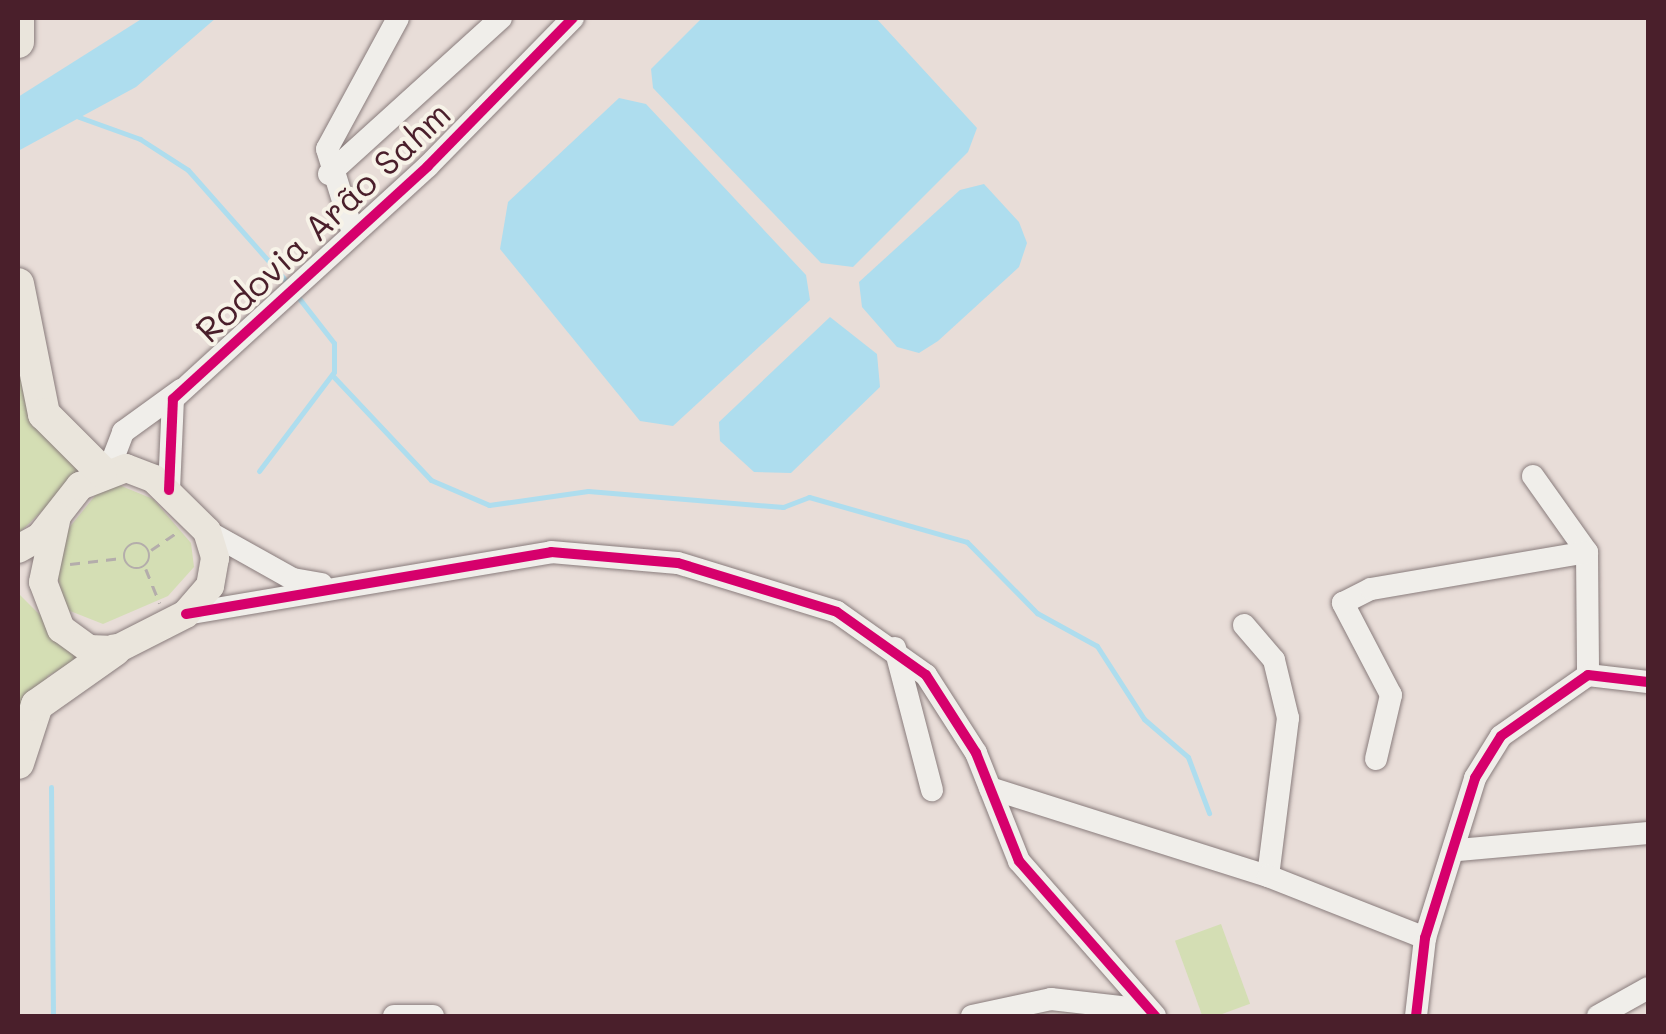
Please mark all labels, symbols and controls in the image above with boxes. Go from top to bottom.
street label: Rodovia Arão Sahm [186,92,458,350]

